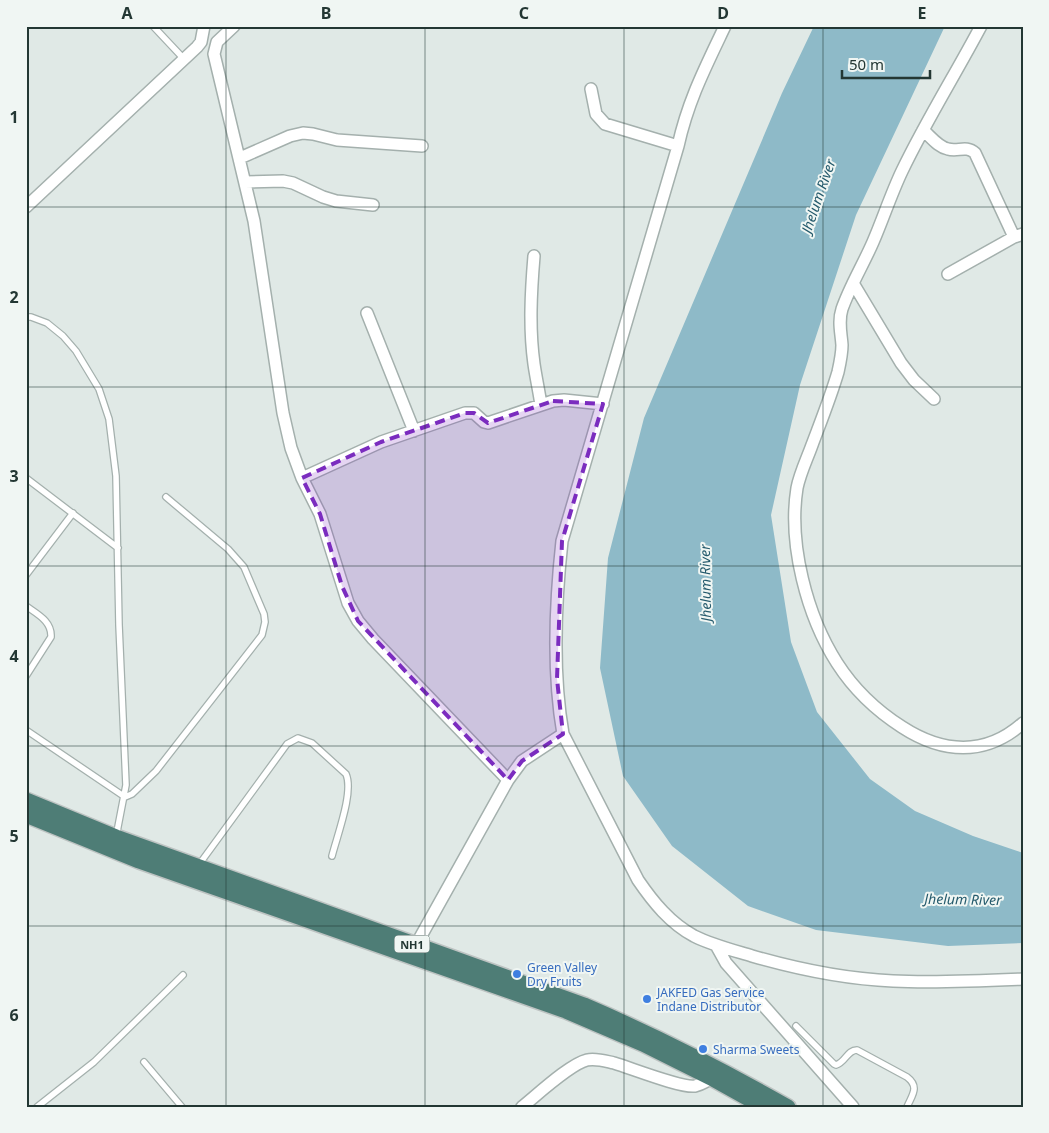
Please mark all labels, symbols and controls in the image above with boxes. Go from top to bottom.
text: A [121,2,133,24]
text: B [321,2,331,24]
text: C [519,2,529,24]
text: D [717,2,729,24]
text: E [918,2,927,24]
scale bar [842,48,929,80]
text: 50 m [849,54,884,74]
text: 1 [9,106,19,128]
water label: Jhelum River [795,156,840,238]
text: 2 [9,286,19,308]
text: 3 [9,465,19,487]
water label: Jhelum River [695,544,715,625]
text: 4 [9,645,19,667]
text: 5 [9,825,19,847]
water label: Jhelum River [921,889,1002,909]
road number: NH1 [394,936,430,952]
place label: Green Valley Dry Fruits [527,959,598,990]
marker: Green Valley Dry Fruits [511,968,523,980]
place label: JAKFED Gas Service Indane Distributor [656,984,765,1015]
marker: JAKFED Gas Service Indane Distributor [641,993,653,1005]
text: 6 [9,1004,19,1026]
place label: Sharma Sweets [713,1041,800,1058]
marker: Sharma Sweets [697,1043,709,1055]

